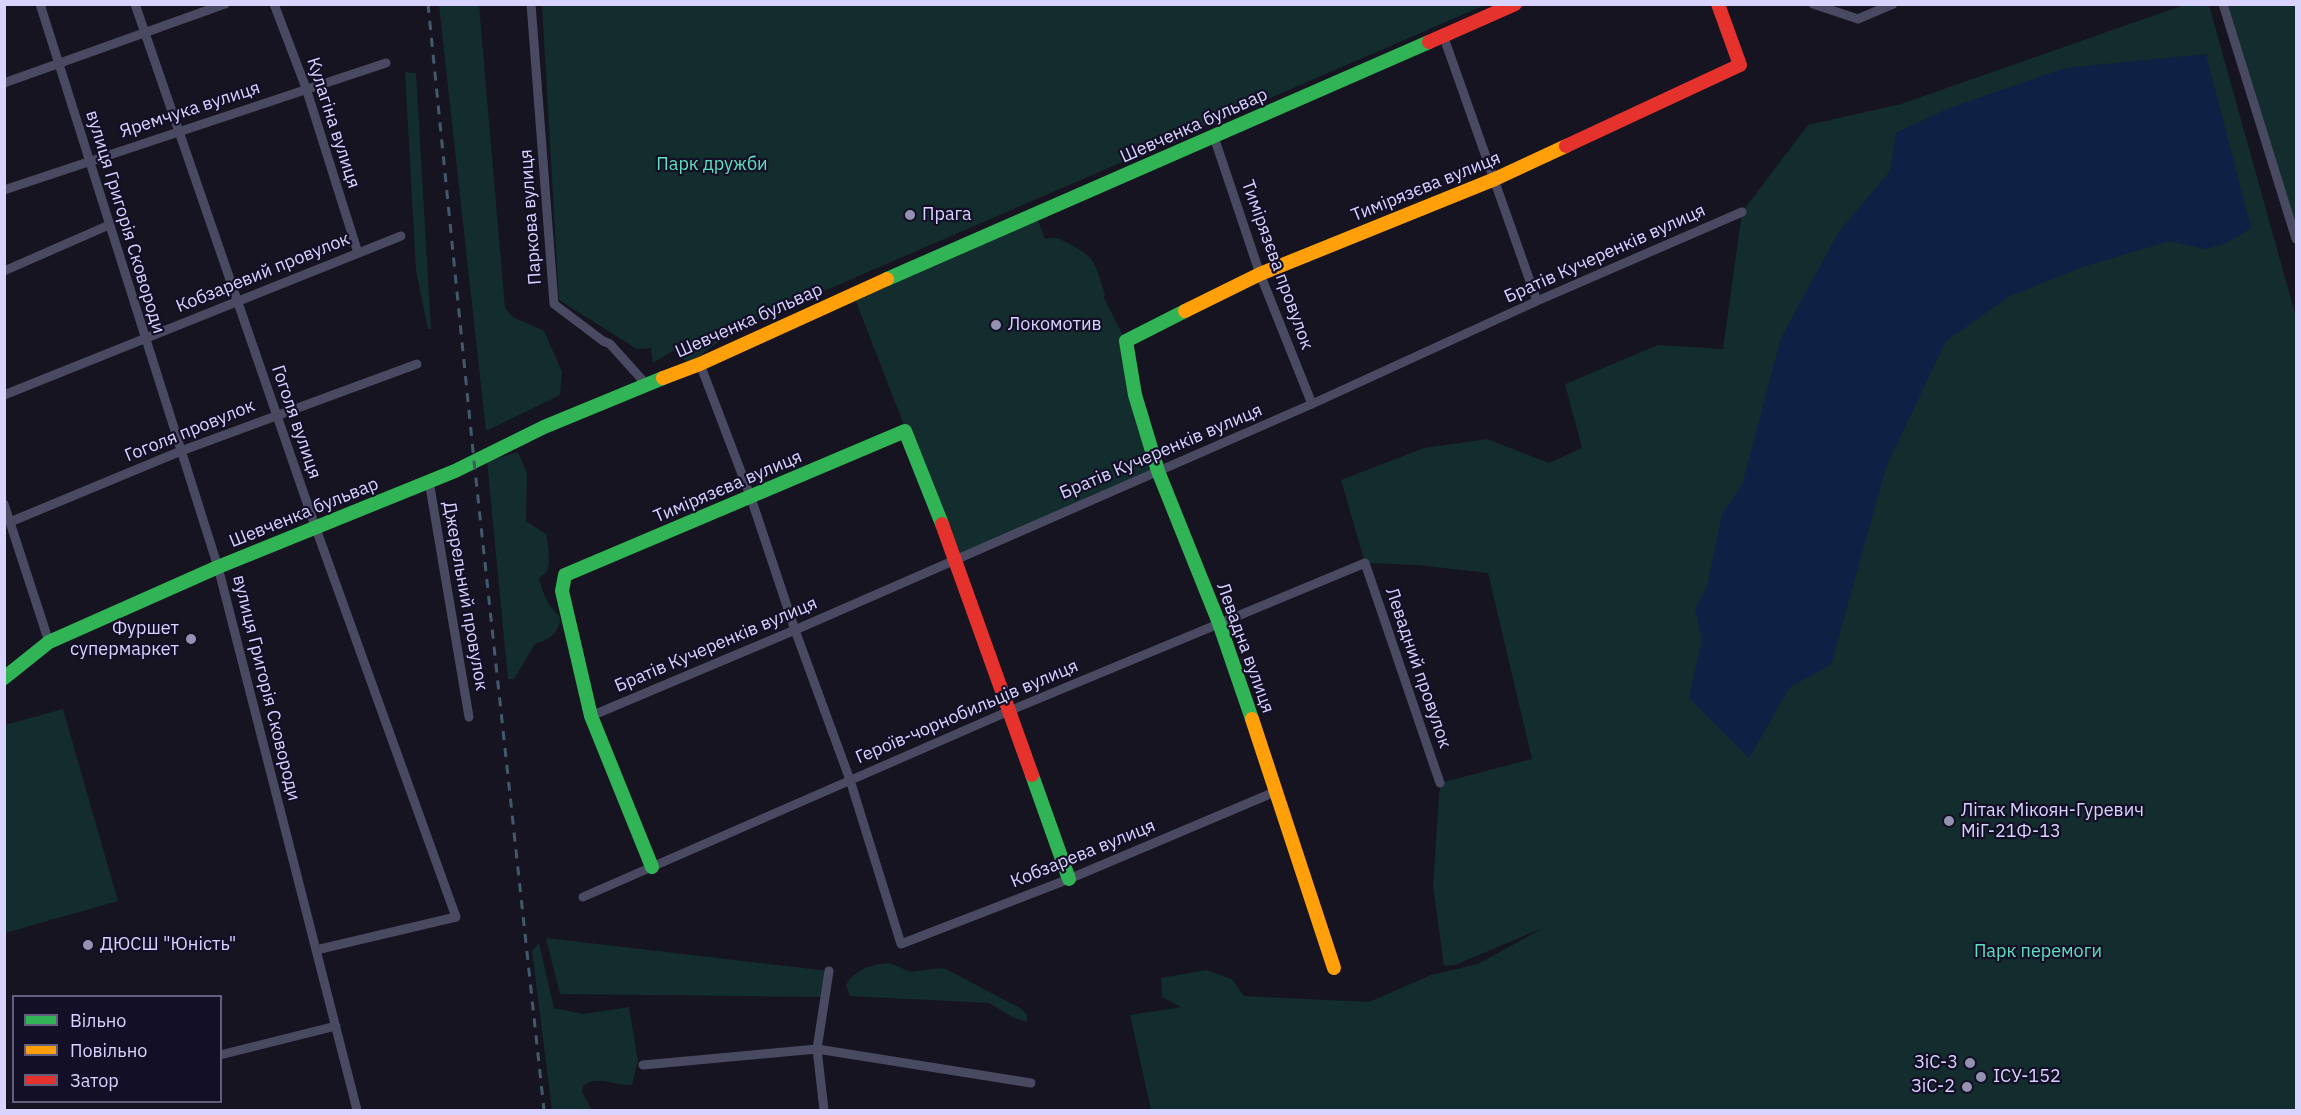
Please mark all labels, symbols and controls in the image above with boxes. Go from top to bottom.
street label: Кулагіна вулиця [302,55,364,191]
street label: Яремчука вулиця [117,77,263,143]
street label: Шевченка бульвар [1117,84,1271,168]
street label: вулиця Григорія Сковороди [81,108,169,336]
street label: Тимірязєва вулиця [1348,147,1504,227]
street label: Паркова вулиця [515,149,547,285]
park label: Парк дружби [656,154,768,176]
street label: Тимірязєва провулок [1236,177,1318,353]
street label: Братів Кучеренків вулиця [1501,200,1709,308]
place label: Прага [922,204,972,226]
marker: Прага [903,208,917,222]
street label: Кобзаревий провулок [173,228,353,318]
street label: Шевченка бульвар [672,279,826,363]
place label: Локомотив [1008,314,1102,336]
marker: Локомотив [989,318,1003,332]
street label: Гоголя вулиця [266,362,326,482]
street label: Гоголя провулок [122,395,258,467]
street label: Братів Кучеренків вулиця [1057,400,1265,504]
street label: Тимірязєва вулиця [651,446,805,528]
street label: Шевченка бульвар [226,473,382,553]
street label: Джерельний провулок [438,500,492,692]
street label: вулиця Григорія Сковороди [227,573,305,803]
street label: Левадна вулиця [1211,580,1279,716]
street label: Левадний провулок [1380,585,1456,751]
street label: Братів Кучеренків вулиця [612,593,820,697]
place label: Фуршет супермаркет [70,618,179,660]
marker: Фуршет супермаркет [184,632,198,646]
street label: Героїв-чорнобильців вулиця [852,655,1082,769]
place label: Літак Мікоян-Гуревич МiГ-21Ф-13 [1961,800,2144,842]
marker: Літак Мікоян-Гуревич МiГ-21Ф-13 [1942,814,1956,828]
street label: Кобзарева вулиця [1008,815,1158,893]
place label: ДЮСШ "Юність" [100,934,236,956]
marker: ДЮСШ "Юність" [81,938,95,952]
park label: Парк перемоги [1974,941,2102,963]
legend [12,995,222,1103]
text: Вільно [70,1009,126,1032]
text: Повільно [70,1039,147,1062]
place label: ЗіС-3 [1914,1052,1958,1074]
marker: ЗіС-3 [1963,1056,1977,1070]
place label: ІСУ-152 [1993,1066,2061,1088]
text: Затор [70,1069,119,1092]
marker: ІСУ-152 [1974,1070,1988,1084]
place label: ЗіС-2 [1911,1076,1955,1098]
marker: ЗіС-2 [1960,1080,1974,1094]

